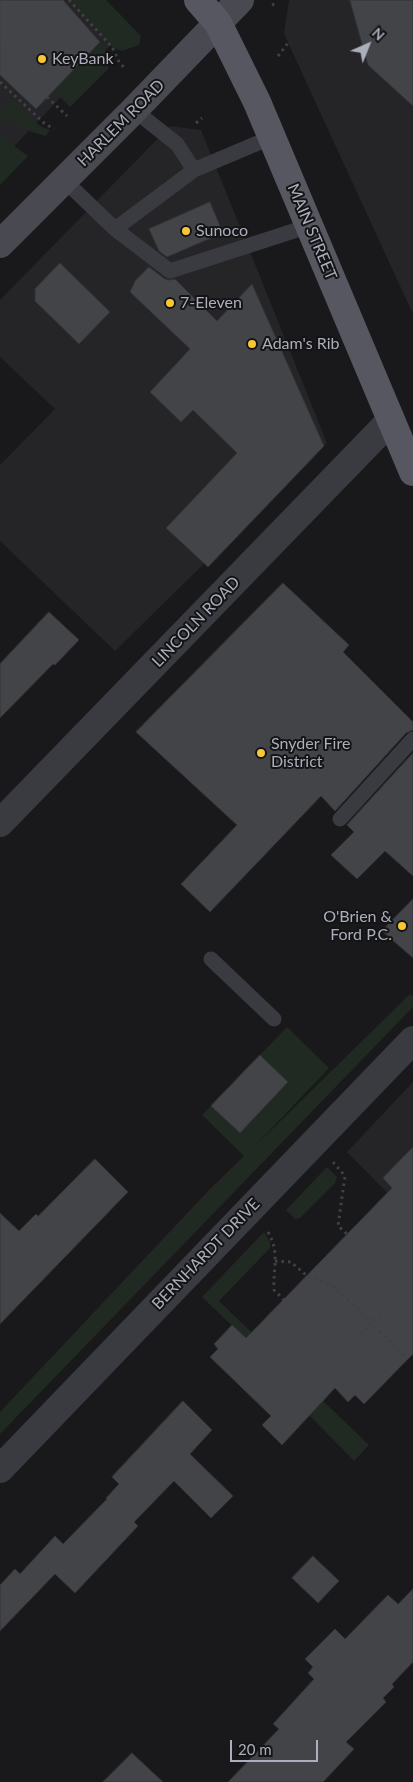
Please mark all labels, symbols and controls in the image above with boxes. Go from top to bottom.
north arrow [343,20,393,70]
text: N [369,24,389,44]
place label: KeyBank [52,49,114,69]
marker: KeyBank [36,53,48,65]
street label: HARLEM ROAD [74,76,168,170]
street label: MAIN STREET [283,181,341,283]
place label: Sunoco [196,221,248,241]
marker: Sunoco [180,225,192,237]
place label: 7-Eleven [180,293,242,313]
marker: 7-Eleven [164,297,176,309]
place label: Adam's Rib [262,334,339,354]
marker: Adam's Rib [246,338,258,350]
street label: LINCOLN ROAD [148,573,244,671]
place label: Snyder Fire District [271,734,350,772]
marker: Snyder Fire District [255,747,267,759]
place label: O'Brien & Ford P.C. [323,907,392,945]
marker: O'Brien & Ford P.C. [396,920,408,932]
street label: BERNHARDT DRIVE [148,1195,264,1313]
scale bar [233,1730,320,1762]
text: 20 m [238,1740,272,1758]

